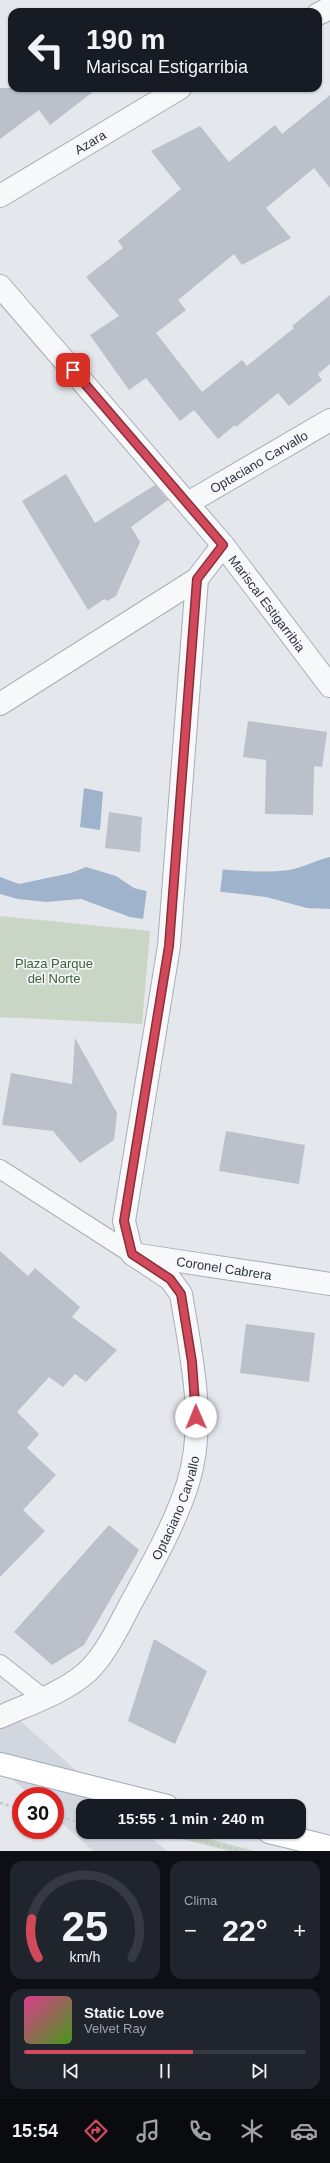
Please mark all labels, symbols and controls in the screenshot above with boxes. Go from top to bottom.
icon: left [20,24,72,76]
text: 190 m [86,24,165,55]
text: Mariscal Estigarribia [86,57,248,77]
street label: Azara [72,126,109,157]
pin [56,353,90,387]
icon: arrive [62,359,84,381]
street label: Optaciano Carvallo [207,427,310,496]
street label: Mariscal Estigarribia [226,552,309,655]
park label: Plaza Parque del Norte [15,956,93,986]
street label: Coronel Cabrera [175,1253,273,1283]
position arrow [175,1396,217,1438]
street label: Optaciano Carvallo [148,1455,202,1562]
speed limit sign: 30 [12,1787,64,1839]
text: 15:55 · 1 min · 240 m [118,1810,264,1827]
text: Clima [184,1893,217,1908]
text: 25 [62,1903,108,1950]
text: 22° [222,1914,268,1947]
text: − [184,1918,197,1943]
text: + [293,1918,306,1943]
text: km/h [70,1949,101,1965]
text: Static Love [84,2004,164,2021]
text: Velvet Ray [84,2021,146,2036]
icon: previous [60,2060,82,2082]
icon: pause [154,2060,176,2082]
icon: next [248,2060,270,2082]
icon: directions [82,2117,110,2145]
icon: music [134,2117,162,2145]
icon: phone [186,2117,214,2145]
icon: climate [238,2117,266,2145]
icon: car [290,2117,318,2145]
text: 15:54 [12,2121,58,2141]

